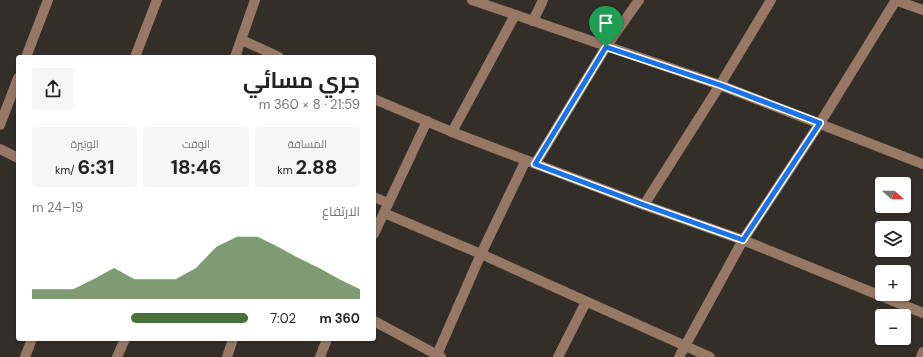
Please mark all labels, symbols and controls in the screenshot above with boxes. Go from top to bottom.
pin [589,6,623,47]
icon: arrive [595,12,617,34]
text: جري مسائي [243,66,360,95]
button: share [32,68,74,110]
text: 21:59 · 8 × 360 m [259,96,360,113]
text: الوتيرة [71,137,99,151]
text: الوقت [182,137,210,151]
text: المسافة [288,137,327,151]
text: 6:31 [77,154,114,180]
text: 18:46 [171,154,221,180]
text: 2.88 [296,154,337,180]
text: /km [55,163,77,177]
text: km [277,163,296,177]
north arrow [875,177,911,213]
map controls [875,177,911,345]
text: 19–24 m [32,199,83,216]
text: الارتفاع [322,203,360,220]
button: layers [875,221,911,257]
button: + [875,265,911,301]
button: − [875,309,911,345]
text: 7:02 [270,310,296,327]
text: 360 m [319,310,360,327]

